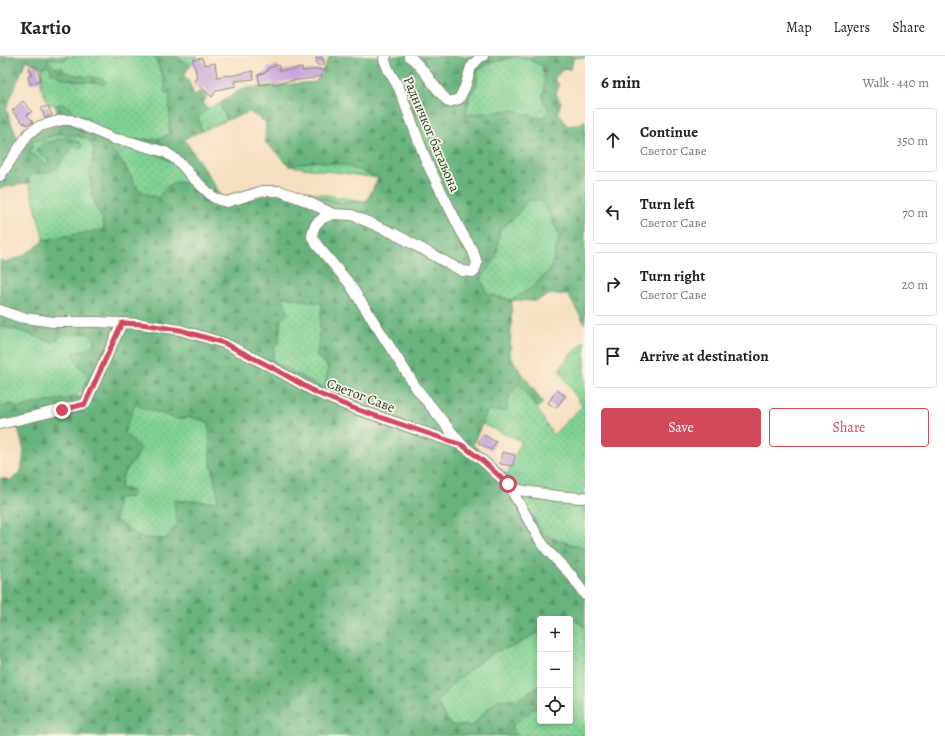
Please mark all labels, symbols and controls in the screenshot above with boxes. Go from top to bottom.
text: Kartio [20,15,71,41]
text: Map [786,18,812,37]
text: Layers [834,18,870,37]
text: Share [892,18,925,37]
text: 6 min [601,71,641,94]
street label: Радничког батаљона [399,74,465,195]
text: Walk · 440 m [862,74,929,91]
text: Continue [640,122,698,142]
icon: ahead [602,129,624,151]
text: 350 m [897,132,928,149]
text: Светог Саве [640,142,707,159]
text: Turn left [640,194,695,214]
icon: left [602,201,624,223]
text: 70 m [902,204,928,221]
text: Светог Саве [640,214,707,231]
text: Turn right [640,266,705,286]
icon: right [602,273,624,295]
text: 20 m [902,276,928,293]
text: Светог Саве [640,286,707,303]
icon: arrive [602,345,624,367]
text: Arrive at destination [640,346,769,366]
street label: Светог Саве [324,374,398,417]
route end [53,401,71,419]
button: Save [601,408,761,447]
button: Share [769,408,929,447]
route start [499,475,517,493]
map controls [537,616,573,724]
button: + [537,616,573,652]
button: − [537,652,573,688]
button: locate [537,688,573,724]

